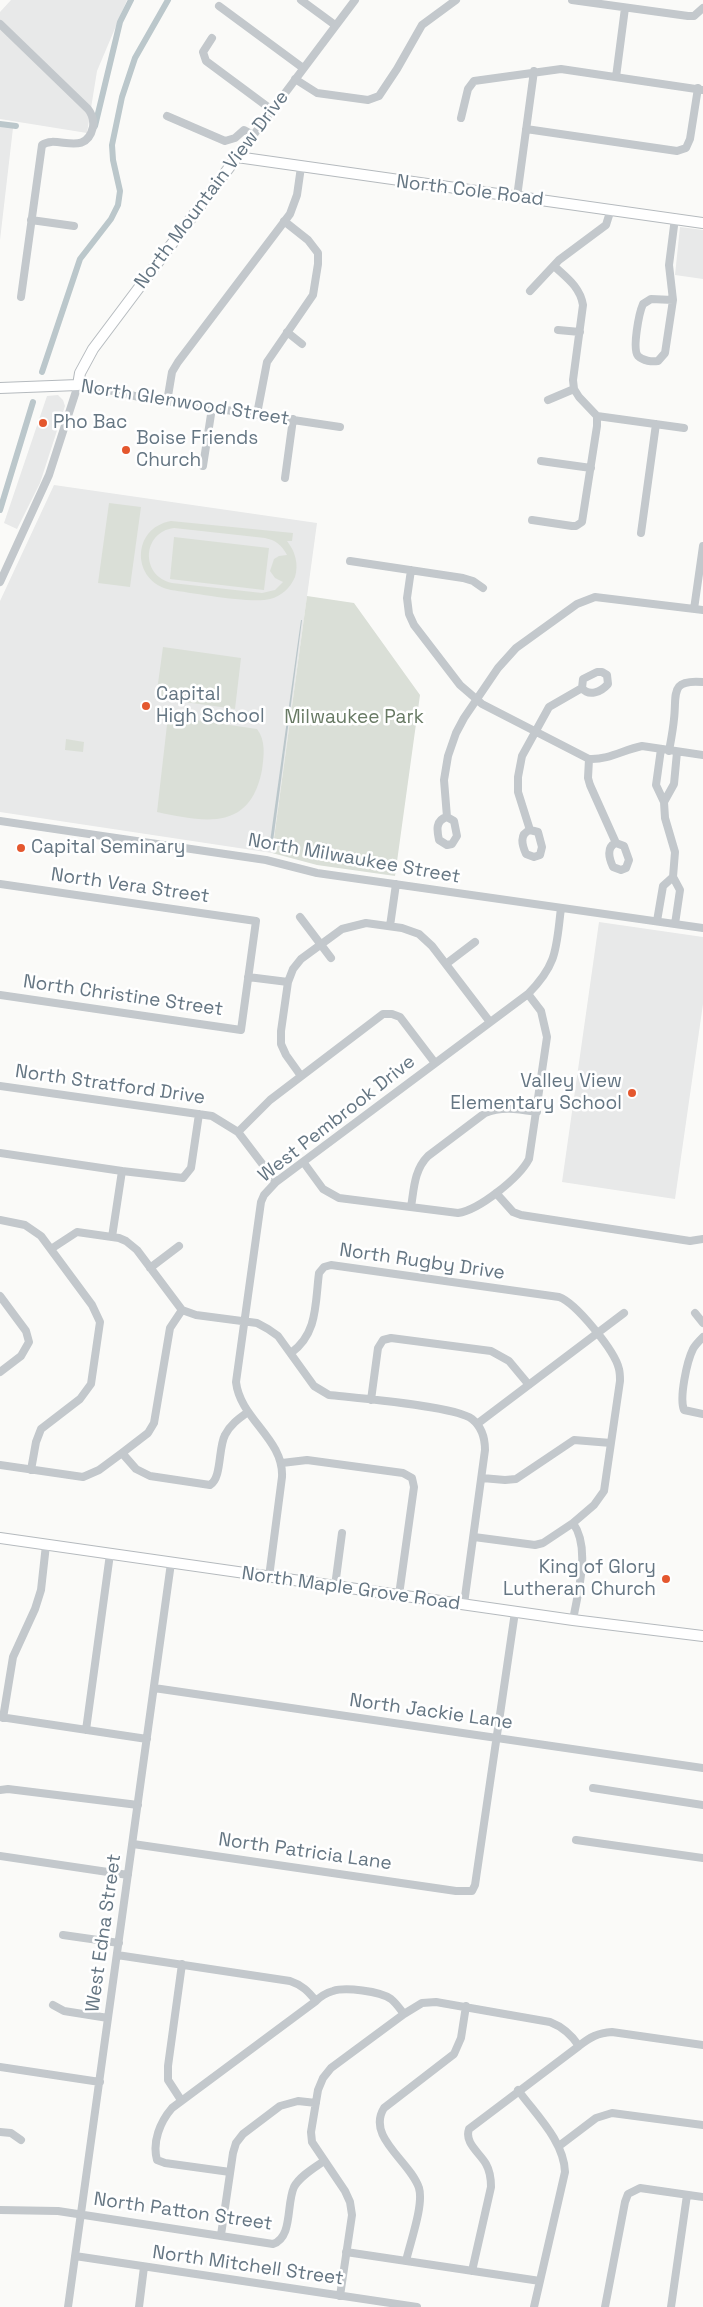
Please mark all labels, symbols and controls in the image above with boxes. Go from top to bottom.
street label: North Mountain View Drive [130,87,294,293]
street label: North Cole Road [395,171,545,211]
street label: North Glenwood Street [79,375,291,431]
place label: Pho Bac [53,412,127,434]
marker: Pho Bac [37,417,49,429]
place label: Boise Friends Church [136,428,258,472]
marker: Boise Friends Church [120,444,132,456]
place label: Capital High School [156,684,265,728]
marker: Capital High School [140,700,152,712]
park label: Milwaukee Park [284,707,424,729]
street label: North Milwaukee Street [246,829,462,889]
place label: Capital Seminary [31,837,185,859]
marker: Capital Seminary [15,842,27,854]
street label: North Vera Street [49,864,211,908]
street label: North Christine Street [22,971,224,1021]
street label: West Pembrook Drive [254,1051,420,1187]
street label: North Stratford Drive [14,1060,206,1110]
place label: Valley View Elementary School [450,1071,622,1115]
marker: Valley View Elementary School [626,1087,638,1099]
street label: North Rugby Drive [338,1239,506,1285]
place label: King of Glory Lutheran Church [503,1557,656,1601]
street label: North Maple Grove Road [240,1562,462,1616]
marker: King of Glory Lutheran Church [660,1573,672,1585]
street label: North Jackie Lane [348,1689,514,1735]
street label: North Patricia Lane [217,1829,393,1875]
street label: West Edna Street [82,1852,126,2014]
street label: North Patton Street [92,2188,274,2236]
street label: North Mitchell Street [151,2241,345,2291]

